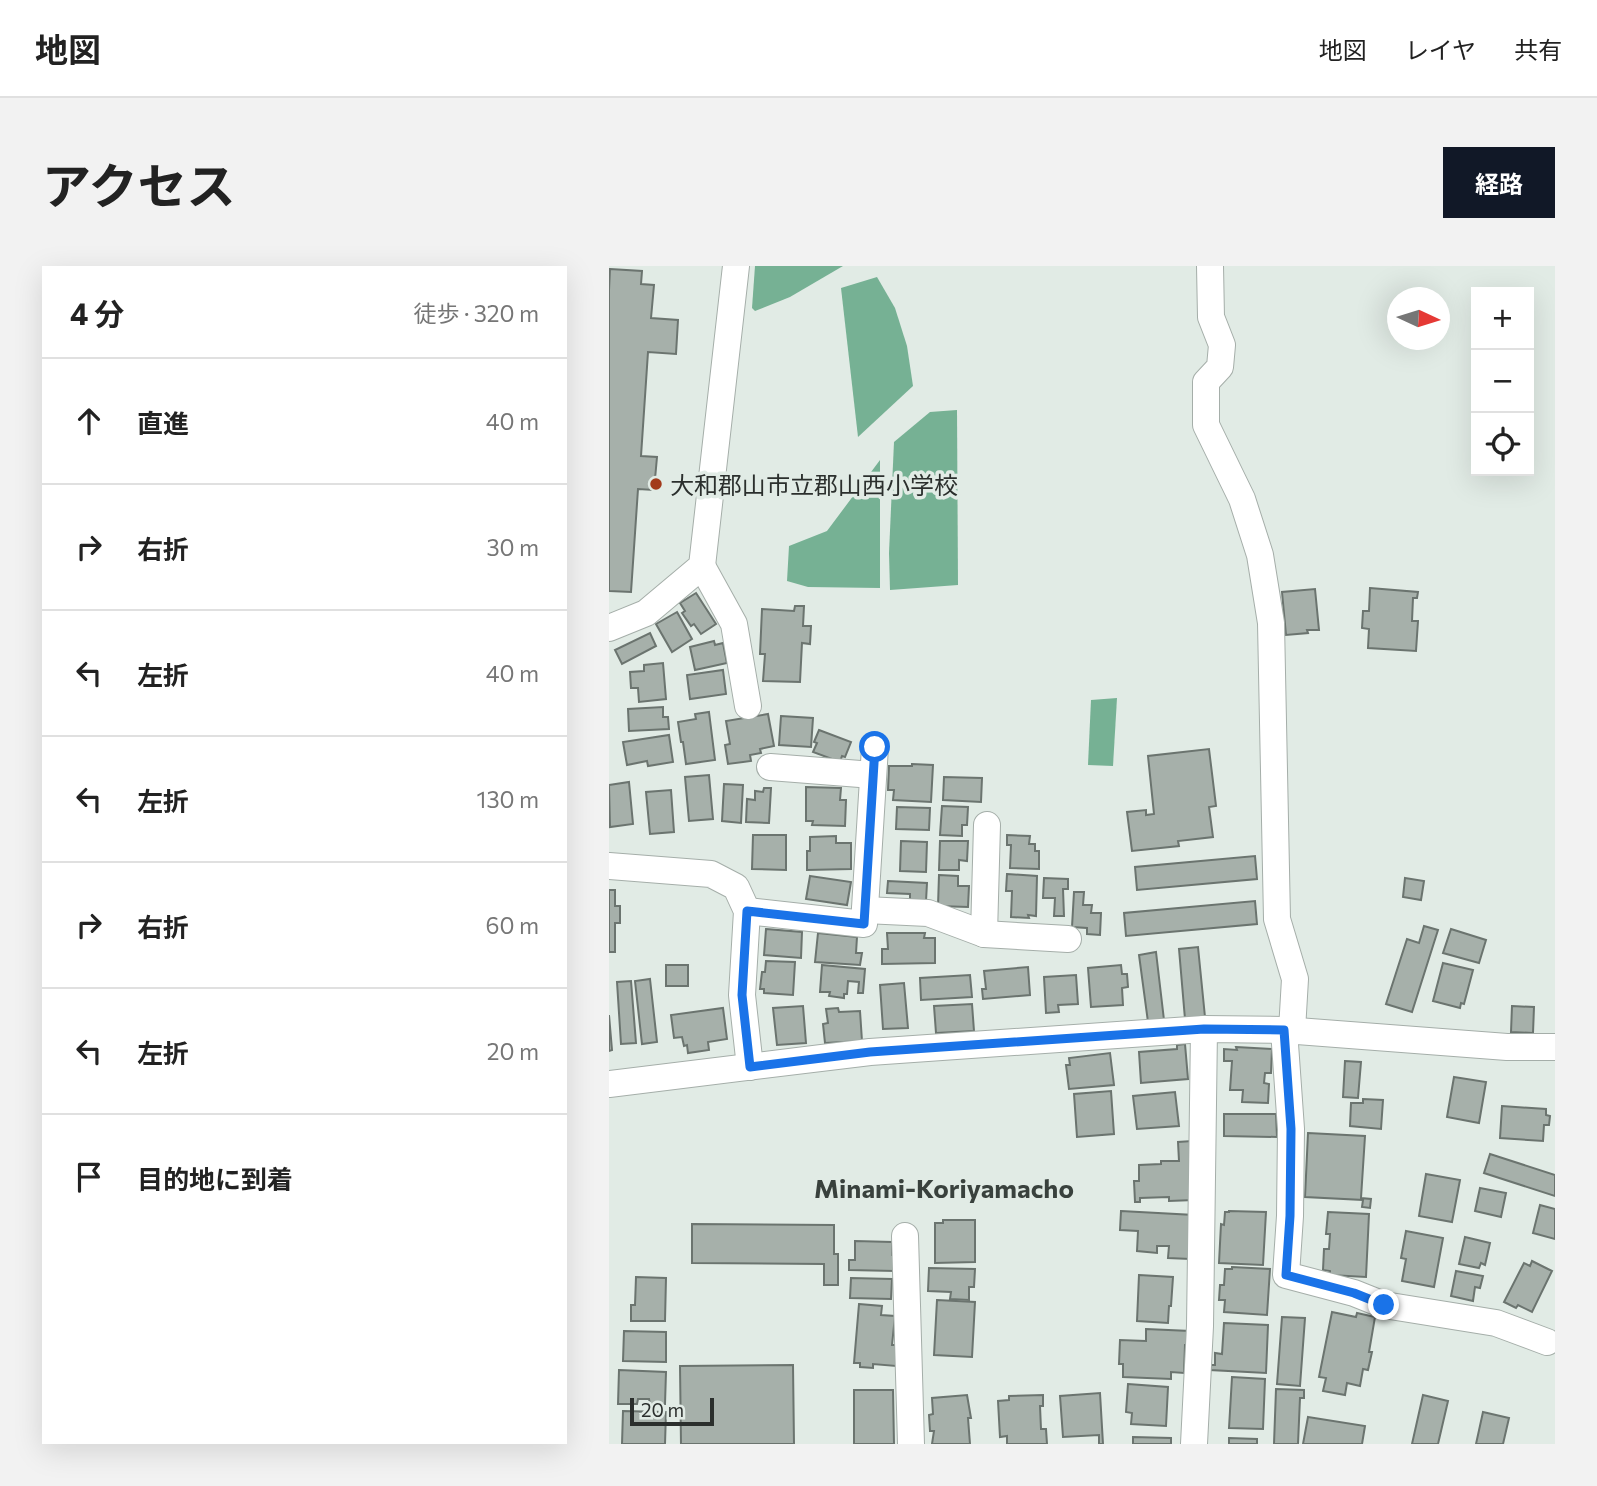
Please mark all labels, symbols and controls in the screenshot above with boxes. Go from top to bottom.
text: 地図 [35,28,101,69]
text: 地図 [1319,35,1367,64]
text: レイヤ [1405,35,1476,64]
text: 共有 [1514,35,1562,64]
button: 経路 [1443,147,1555,218]
text: アクセス [42,154,236,214]
north arrow [1387,287,1450,350]
map controls [1471,287,1534,476]
button: + [1471,287,1534,350]
text: 4 分 [70,294,124,331]
text: 徒歩 · 320 m [414,299,539,327]
button: − [1471,350,1534,413]
icon: ahead [70,402,108,440]
text: 直進 [137,407,189,438]
text: 40 m [486,407,539,435]
button: locate [1471,413,1534,476]
place label: 大和郡山市立郡山西小学校 [670,470,958,499]
marker: 大和郡山市立郡山西小学校 [648,476,664,492]
icon: right [70,528,108,566]
text: 右折 [137,533,189,564]
text: 30 m [486,533,539,561]
icon: left [70,654,108,692]
text: 左折 [137,659,189,690]
text: 40 m [486,659,539,687]
route start [859,731,890,762]
icon: left [70,780,108,818]
text: 左折 [137,785,189,816]
text: 130 m [477,785,539,813]
icon: right [70,906,108,944]
text: 右折 [137,911,189,942]
text: 60 m [486,911,539,939]
icon: left [70,1032,108,1070]
text: 左折 [137,1037,189,1068]
text: 20 m [487,1037,539,1065]
icon: arrive [70,1158,108,1196]
text: 目的地に到着 [137,1163,293,1194]
district label: Minami-Koriyamacho [814,1172,1074,1203]
route end [1368,1289,1399,1320]
scale bar [630,1395,714,1427]
text: 20 m [641,1398,684,1421]

